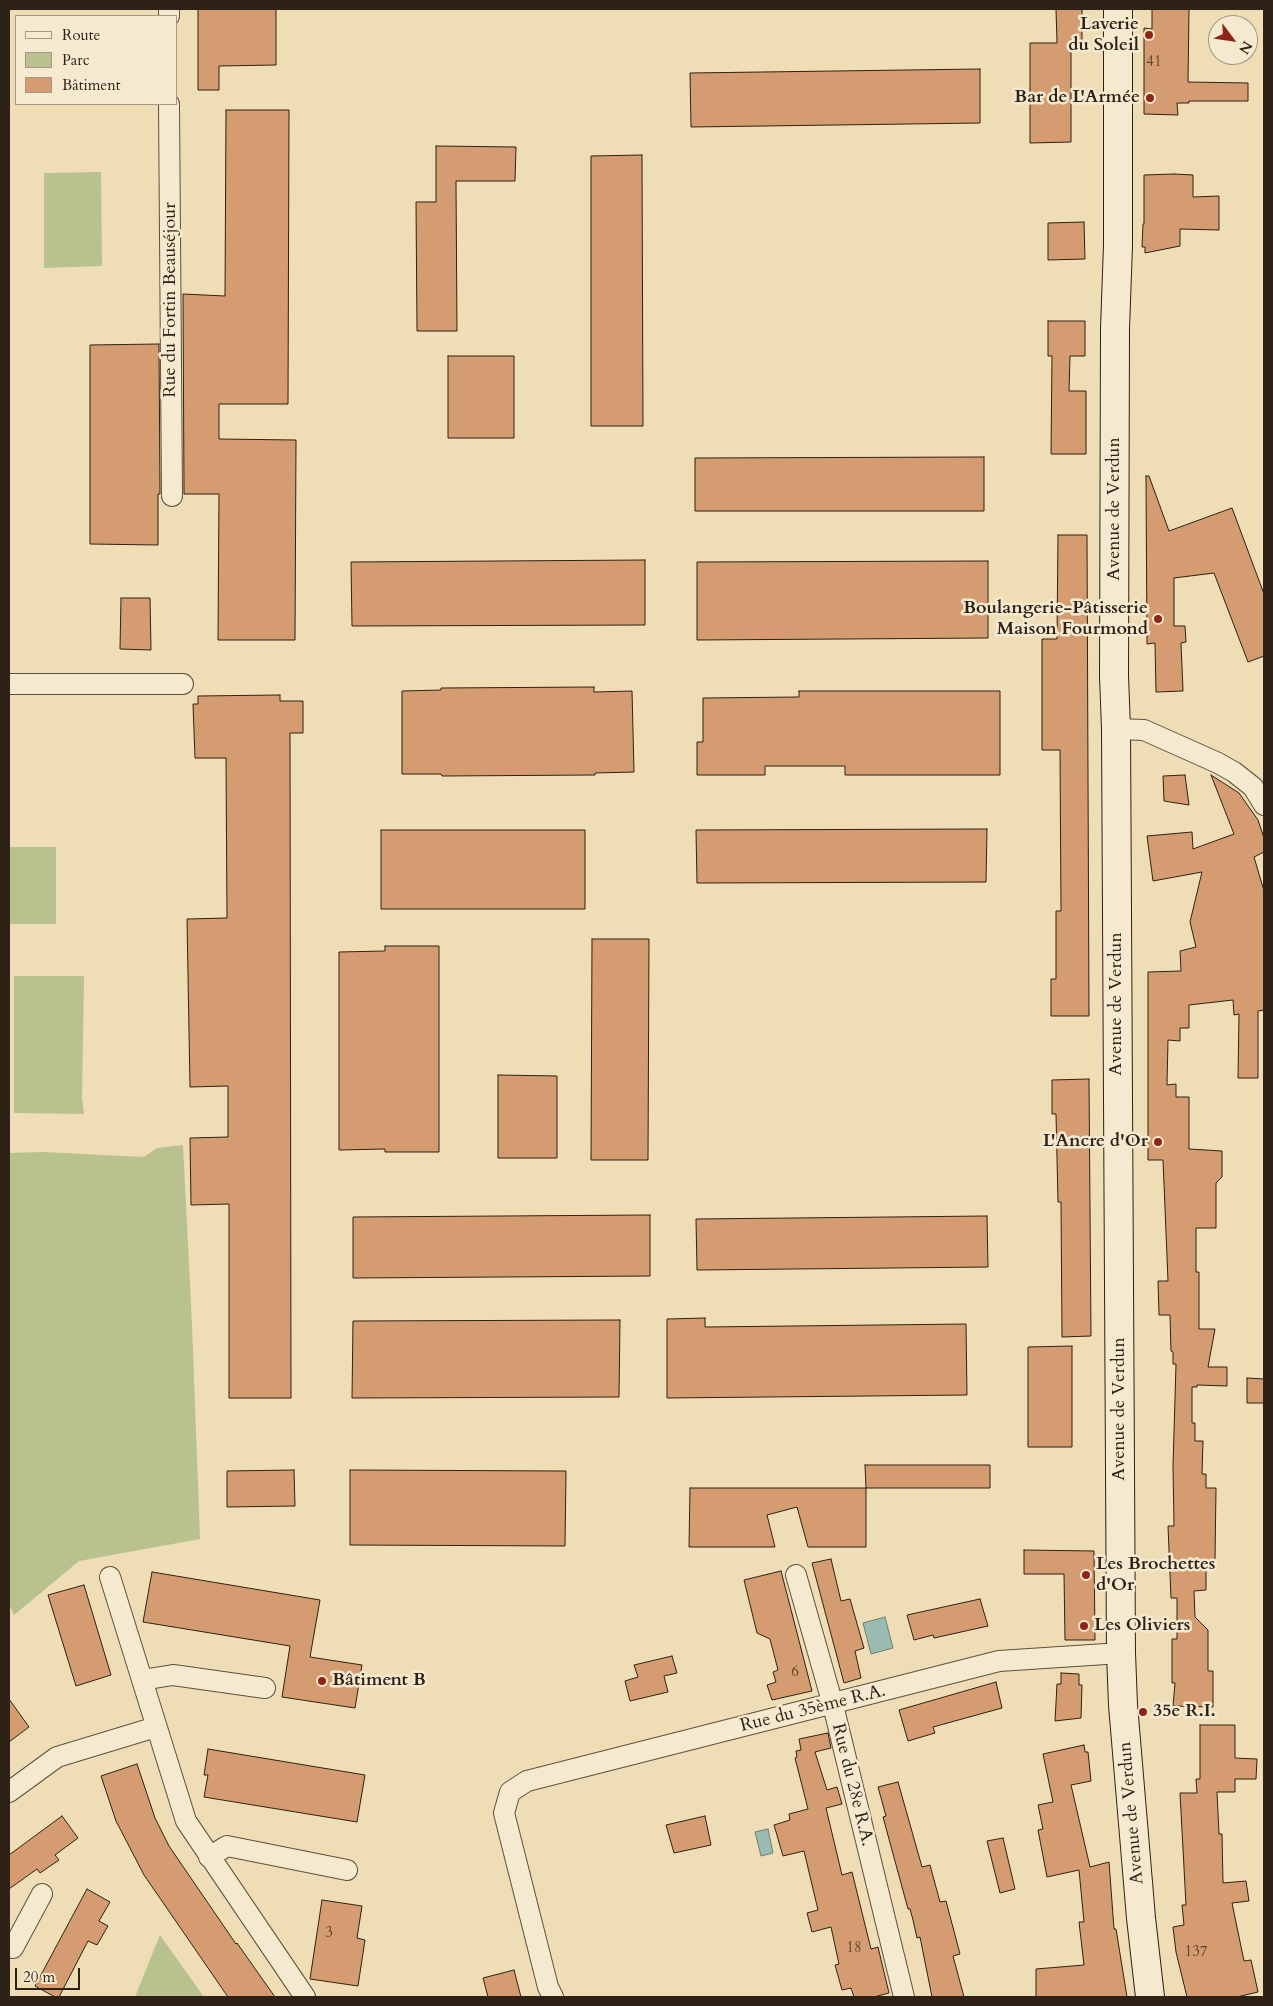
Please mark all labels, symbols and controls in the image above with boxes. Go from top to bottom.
place label: Laverie du Soleil [1068,14,1139,56]
legend [15,15,178,105]
north arrow [1208,15,1258,65]
text: Route [62,25,100,45]
marker: Laverie du Soleil [1143,29,1155,41]
text: N [1234,37,1257,58]
text: Parc [62,50,90,70]
house number: 41 [1146,54,1162,72]
text: Bâtiment [62,75,120,95]
place label: Bar de L'Armée [1014,87,1140,109]
marker: Bar de L'Armée [1144,92,1156,104]
street label: Rue du Fortin Beauséjour [160,202,182,398]
street label: Avenue de Verdun [1104,437,1126,581]
place label: Boulangerie-Pâtisserie Maison Fourmond [963,598,1148,640]
marker: Boulangerie-Pâtisserie Maison Fourmond [1152,613,1164,625]
street label: Avenue de Verdun [1106,932,1128,1076]
place label: L'Ancre d'Or [1043,1131,1148,1153]
marker: L'Ancre d'Or [1152,1136,1164,1148]
street label: Avenue de Verdun [1109,1337,1131,1481]
place label: Les Brochettes d'Or [1096,1554,1216,1596]
marker: Les Brochettes d'Or [1080,1569,1092,1581]
place label: Les Oliviers [1094,1615,1190,1637]
marker: Les Oliviers [1078,1620,1090,1632]
house number: 6 [791,1664,799,1682]
place label: Bâtiment B [332,1670,426,1692]
marker: Bâtiment B [316,1675,328,1687]
street label: Rue du 35ème R.A. [738,1681,888,1737]
place label: 35e R.I. [1153,1701,1216,1723]
marker: 35e R.I. [1137,1706,1149,1718]
street label: Rue du 28e R.A. [826,1721,878,1849]
street label: Avenue de Verdun [1115,1741,1149,1885]
house number: 3 [325,1925,333,1943]
house number: 18 [846,1940,862,1958]
house number: 137 [1184,1944,1208,1962]
scale bar [18,1958,82,1990]
text: 20 m [23,1967,55,1987]

